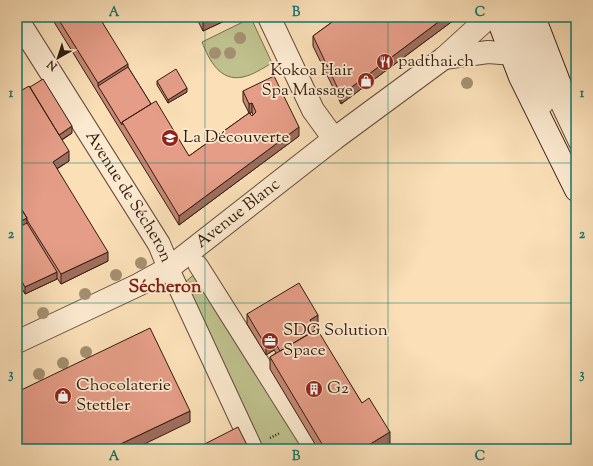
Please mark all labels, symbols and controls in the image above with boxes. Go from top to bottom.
text: A [109,4,120,22]
text: B [292,4,301,22]
text: C [475,4,485,22]
north arrow [38,38,78,78]
place label: padthai.ch [398,50,474,74]
restaurant icon: padthai.ch [375,52,395,72]
text: N [44,56,62,75]
place label: Kokoa Hair Spa Massage [261,59,354,103]
shop icon: Kokoa Hair Spa Massage [356,71,376,91]
text: 1 [9,85,14,103]
text: 1 [580,85,585,103]
street label: Avenue de Sécheron [79,126,177,266]
place label: La Découverte [183,126,289,150]
school or university icon: La Découverte [160,128,180,148]
street label: Avenue Blanc [191,173,286,255]
text: 2 [8,226,15,244]
text: 2 [579,226,586,244]
district label: Sécheron [128,275,202,301]
place label: SDG Solution Space [283,319,388,363]
office icon: SDG Solution Space [260,331,280,351]
text: 3 [8,366,14,384]
text: 3 [579,366,585,384]
place label: Chocolaterie Stettler [76,374,171,418]
place label: G2 [327,377,349,401]
building icon: G2 [304,379,324,399]
shop icon: Chocolaterie Stettler [53,386,73,406]
text: A [109,448,120,466]
text: B [292,448,301,466]
text: C [475,448,485,466]

